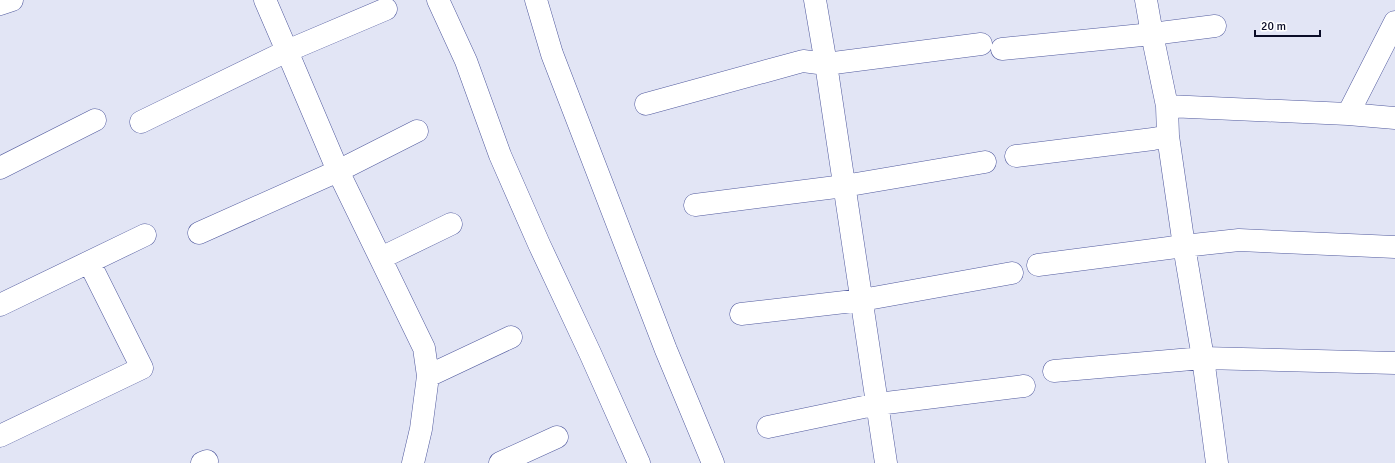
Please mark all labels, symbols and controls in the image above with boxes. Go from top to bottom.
scale bar [1255,12,1320,38]
text: 20 m [1261,19,1286,34]

